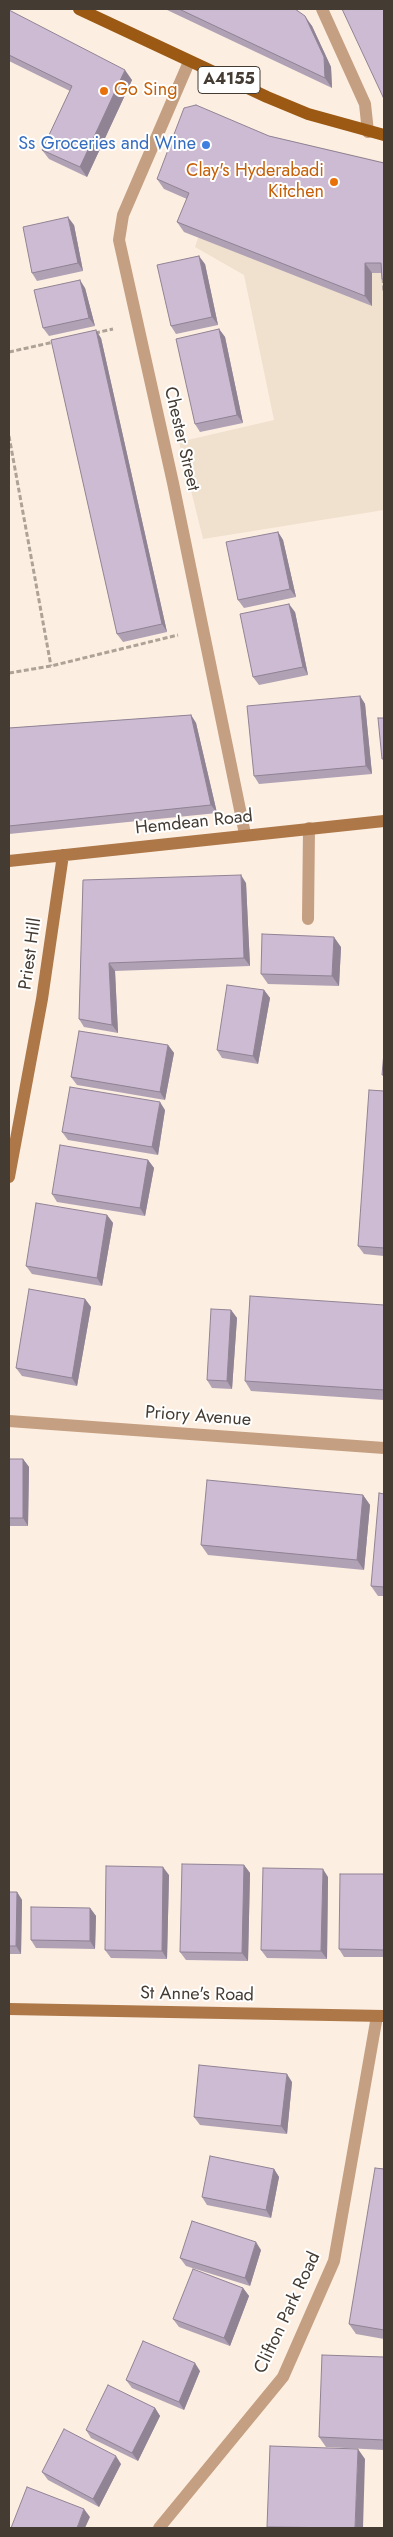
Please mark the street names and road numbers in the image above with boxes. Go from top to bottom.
road number: A4155 [198,66,260,94]
street label: Chester Street [159,385,203,493]
street label: Hemdean Road [134,806,254,840]
street label: Priest Hill [15,917,47,991]
street label: Priory Avenue [144,1403,252,1431]
street label: St Anne's Road [140,1983,254,2007]
street label: Clifton Park Road [250,2249,326,2377]

